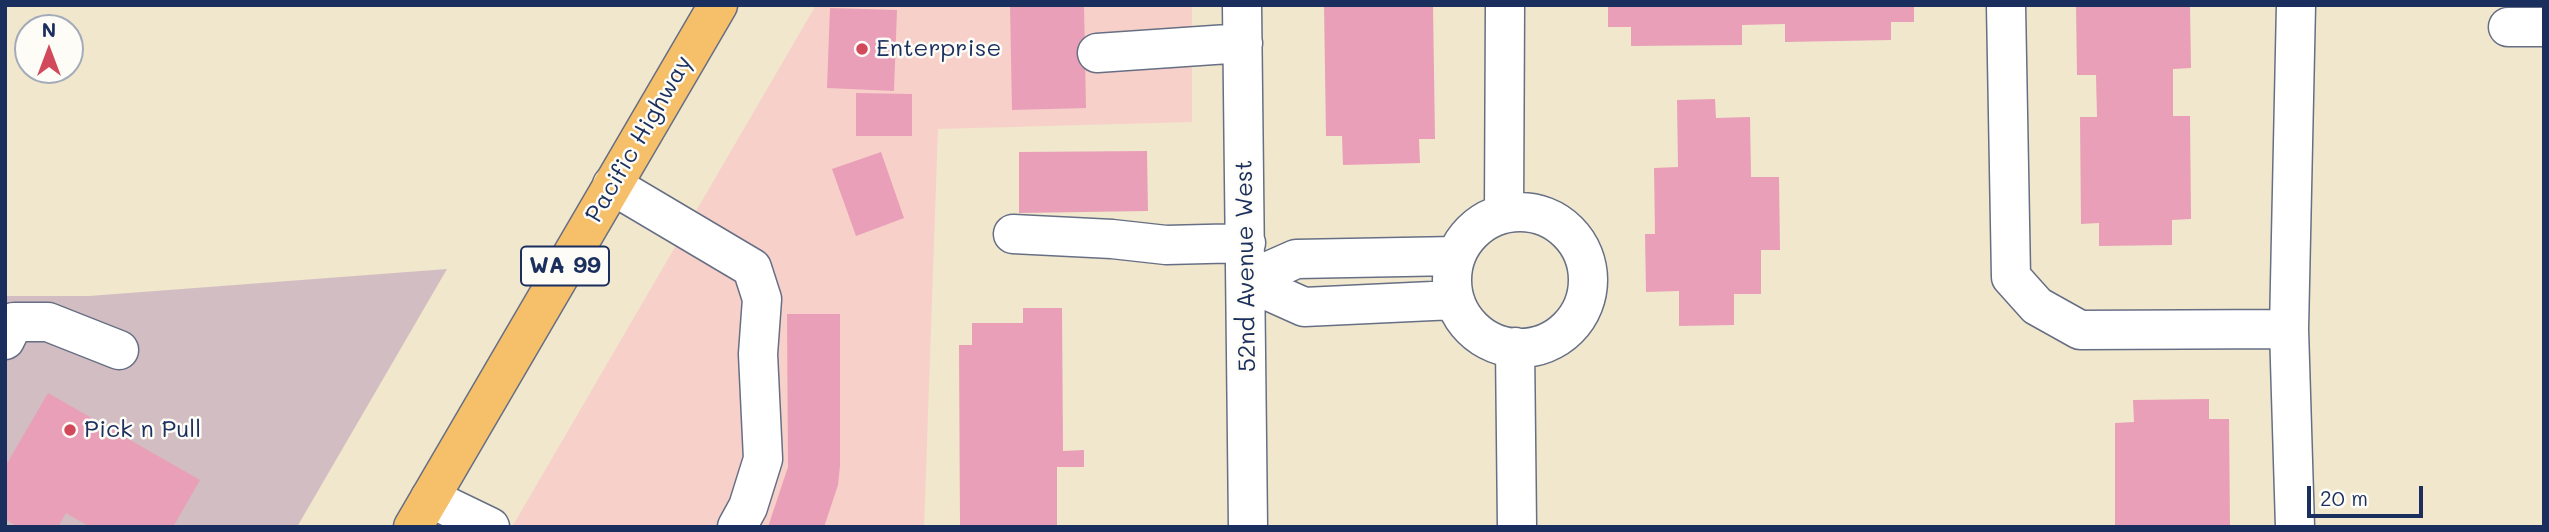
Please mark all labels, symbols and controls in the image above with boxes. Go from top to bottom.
north arrow [14,14,84,84]
text: N [42,17,56,42]
place label: Enterprise [876,35,1001,63]
marker: Enterprise [854,41,870,57]
street label: Pacific Highway [580,51,698,227]
street label: 52nd Avenue West [1230,160,1262,372]
road number: WA 99 [521,246,609,286]
place label: Pick n Pull [84,416,201,444]
marker: Pick n Pull [62,422,78,438]
scale bar [2311,472,2426,516]
text: 20 m [2320,484,2368,511]

